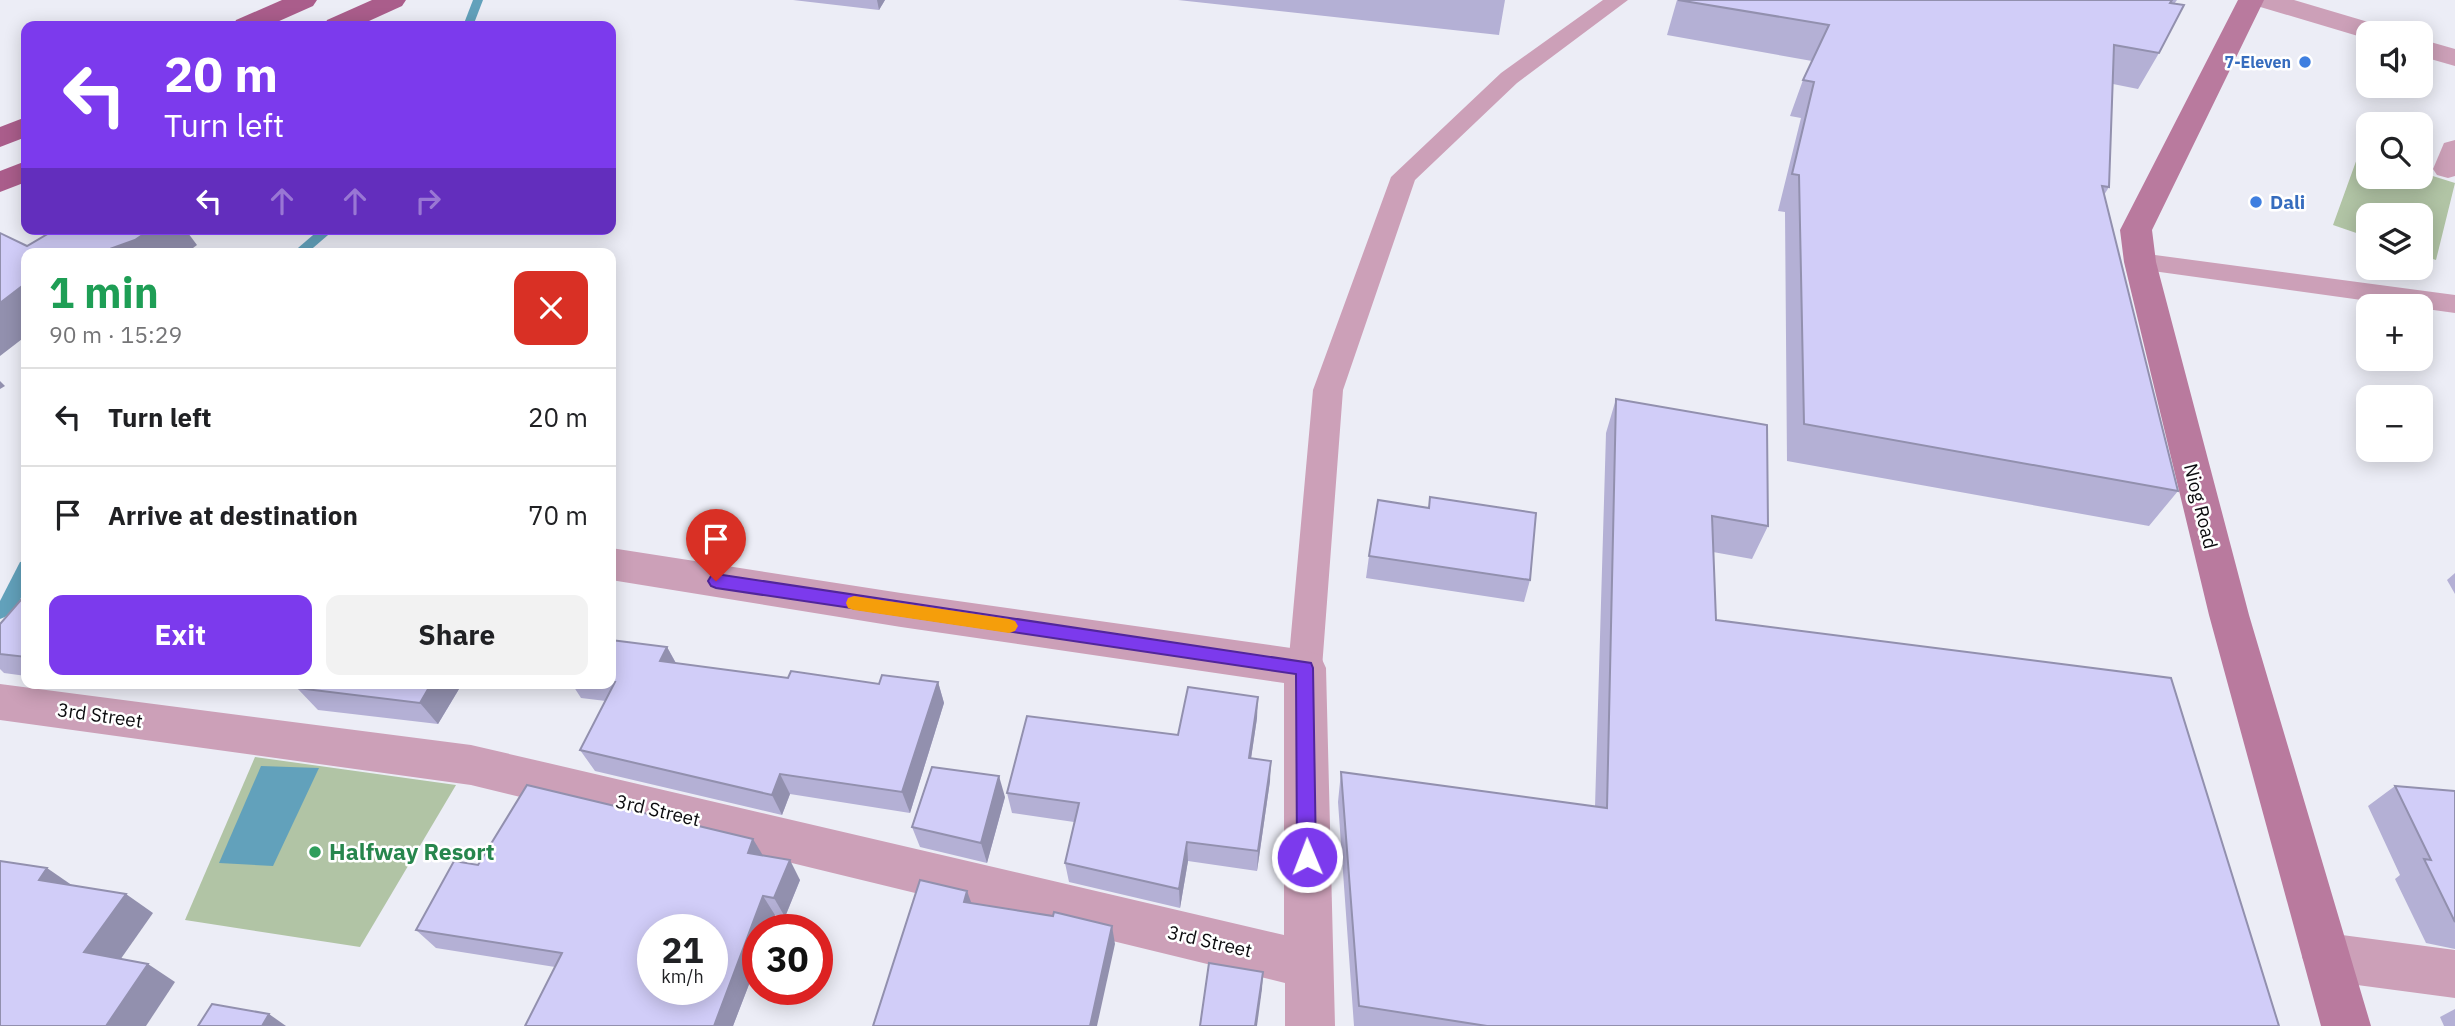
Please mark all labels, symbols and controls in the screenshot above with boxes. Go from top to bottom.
map controls [2356,21,2433,462]
button: sound [2356,21,2433,98]
text: 20 m [164,42,278,105]
icon: left [49,49,140,140]
place label: 7-Eleven [2225,52,2291,72]
marker: 7-Eleven [2297,54,2313,70]
text: Turn left [164,104,284,146]
button: search [2356,112,2433,189]
icon: left [190,182,228,220]
icon: ahead [263,182,301,220]
icon: ahead [336,182,374,220]
icon: right [409,182,447,220]
place label: Dali [2270,190,2305,214]
marker: Dali [2248,194,2264,210]
button: layers [2356,203,2433,280]
text: 1 min [49,265,159,320]
button: close [514,271,588,345]
button: + [2356,294,2433,371]
text: 90 m · 15:29 [49,319,182,349]
button: − [2356,385,2433,462]
icon: left [49,398,87,436]
text: Turn left [108,400,211,434]
text: 20 m [528,400,588,434]
street label: Niog Road [2179,461,2223,551]
icon: arrive [49,496,87,534]
text: Arrive at destination [108,498,358,532]
text: 70 m [528,498,588,532]
pin [686,509,746,581]
icon: arrive [697,520,735,558]
button: Exit [49,595,312,675]
button: Share [326,595,588,675]
street label: 3rd Street [56,697,144,733]
street label: 3rd Street [613,789,703,831]
position arrow [1270,820,1344,894]
place label: Halfway Resort [329,836,495,866]
marker: Halfway Resort [307,844,323,860]
speed limit sign: 30 [742,914,833,1005]
street label: 3rd Street [1165,920,1255,962]
text: 21 [661,927,704,973]
text: km/h [661,965,704,988]

